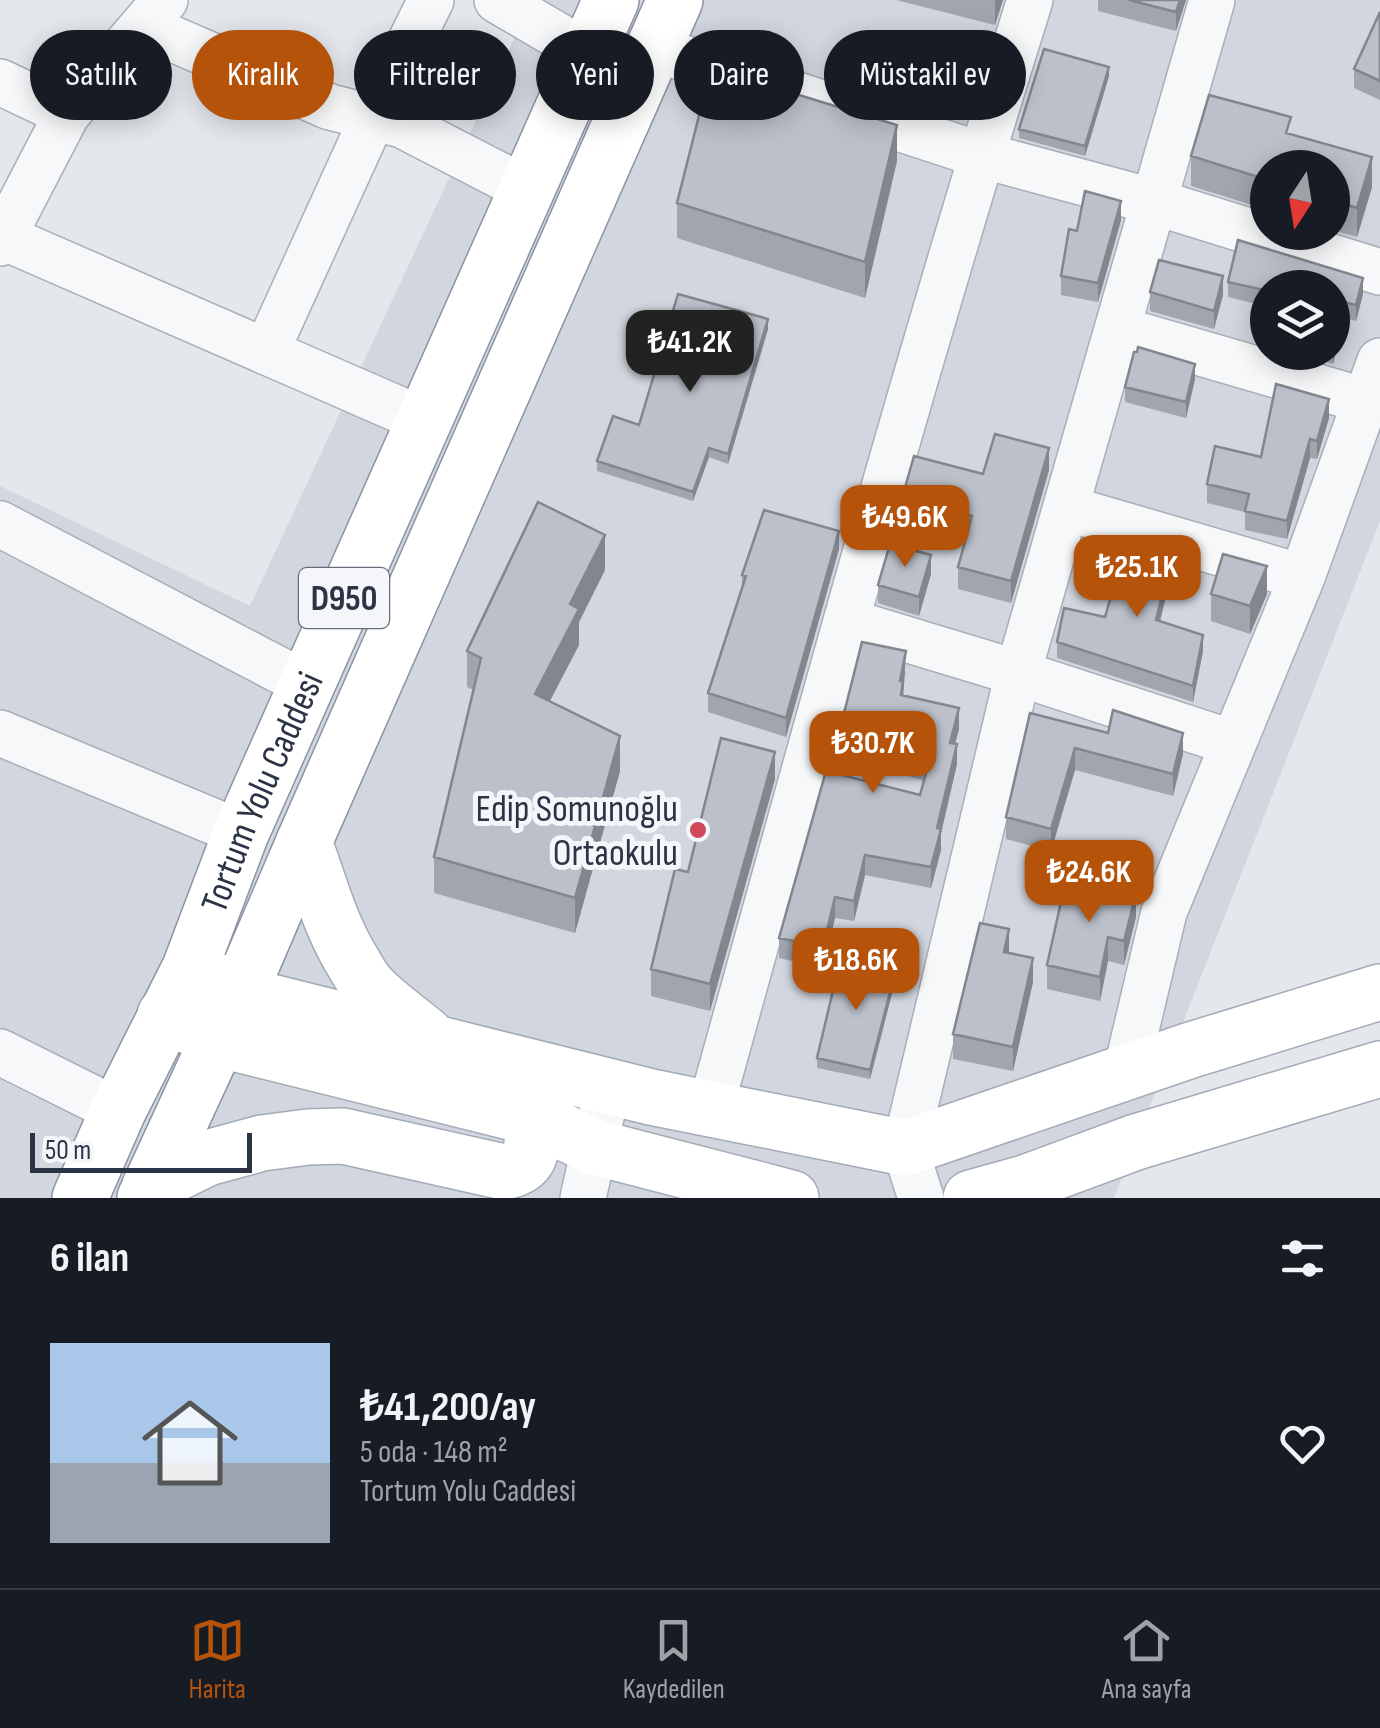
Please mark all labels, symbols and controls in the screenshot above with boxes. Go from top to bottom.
chip: Satılık [30,30,172,120]
chip: Kiralık [192,30,334,120]
chip: Filtreler [354,30,516,120]
chip: Yeni [536,30,654,120]
chip: Daire [674,30,804,120]
chip: Müstakil ev [824,30,1026,120]
north arrow [1250,150,1350,250]
map controls [1250,150,1350,370]
button: layers [1250,270,1350,370]
pin: ₺41.2K [609,310,771,395]
text: ₺41.2K [648,323,732,362]
pin: ₺49.6K [824,485,986,570]
text: ₺49.6K [862,498,948,537]
pin: ₺25.1K [1056,535,1218,620]
text: ₺25.1K [1096,548,1178,587]
road number: D950 [299,568,389,628]
street label: Tortum Yolu Caddesi [192,665,334,919]
pin: ₺30.7K [792,711,954,796]
text: ₺30.7K [831,724,915,763]
place label: Edip Somunoğlu Ortaokulu [476,787,678,876]
marker: Edip Somunoğlu Ortaokulu [687,819,709,841]
pin: ₺24.6K [1008,840,1170,925]
text: ₺24.6K [1047,853,1131,892]
pin: ₺18.6K [775,928,937,1013]
text: ₺18.6K [814,941,898,980]
scale bar [30,1128,252,1172]
text: 50 m [45,1134,91,1167]
icon: filters [1275,1231,1330,1286]
text: 6 ilan [50,1233,129,1284]
text: ₺41,200/ay [360,1382,536,1433]
icon: home [130,1383,250,1503]
icon: heart [1275,1416,1330,1471]
text: 5 oda · 148 m² [360,1433,508,1472]
text: Tortum Yolu Caddesi [360,1472,576,1511]
tab: Harita [188,1613,246,1706]
tab: Kaydedilen [623,1613,725,1706]
tab: Ana sayfa [1102,1613,1192,1706]

